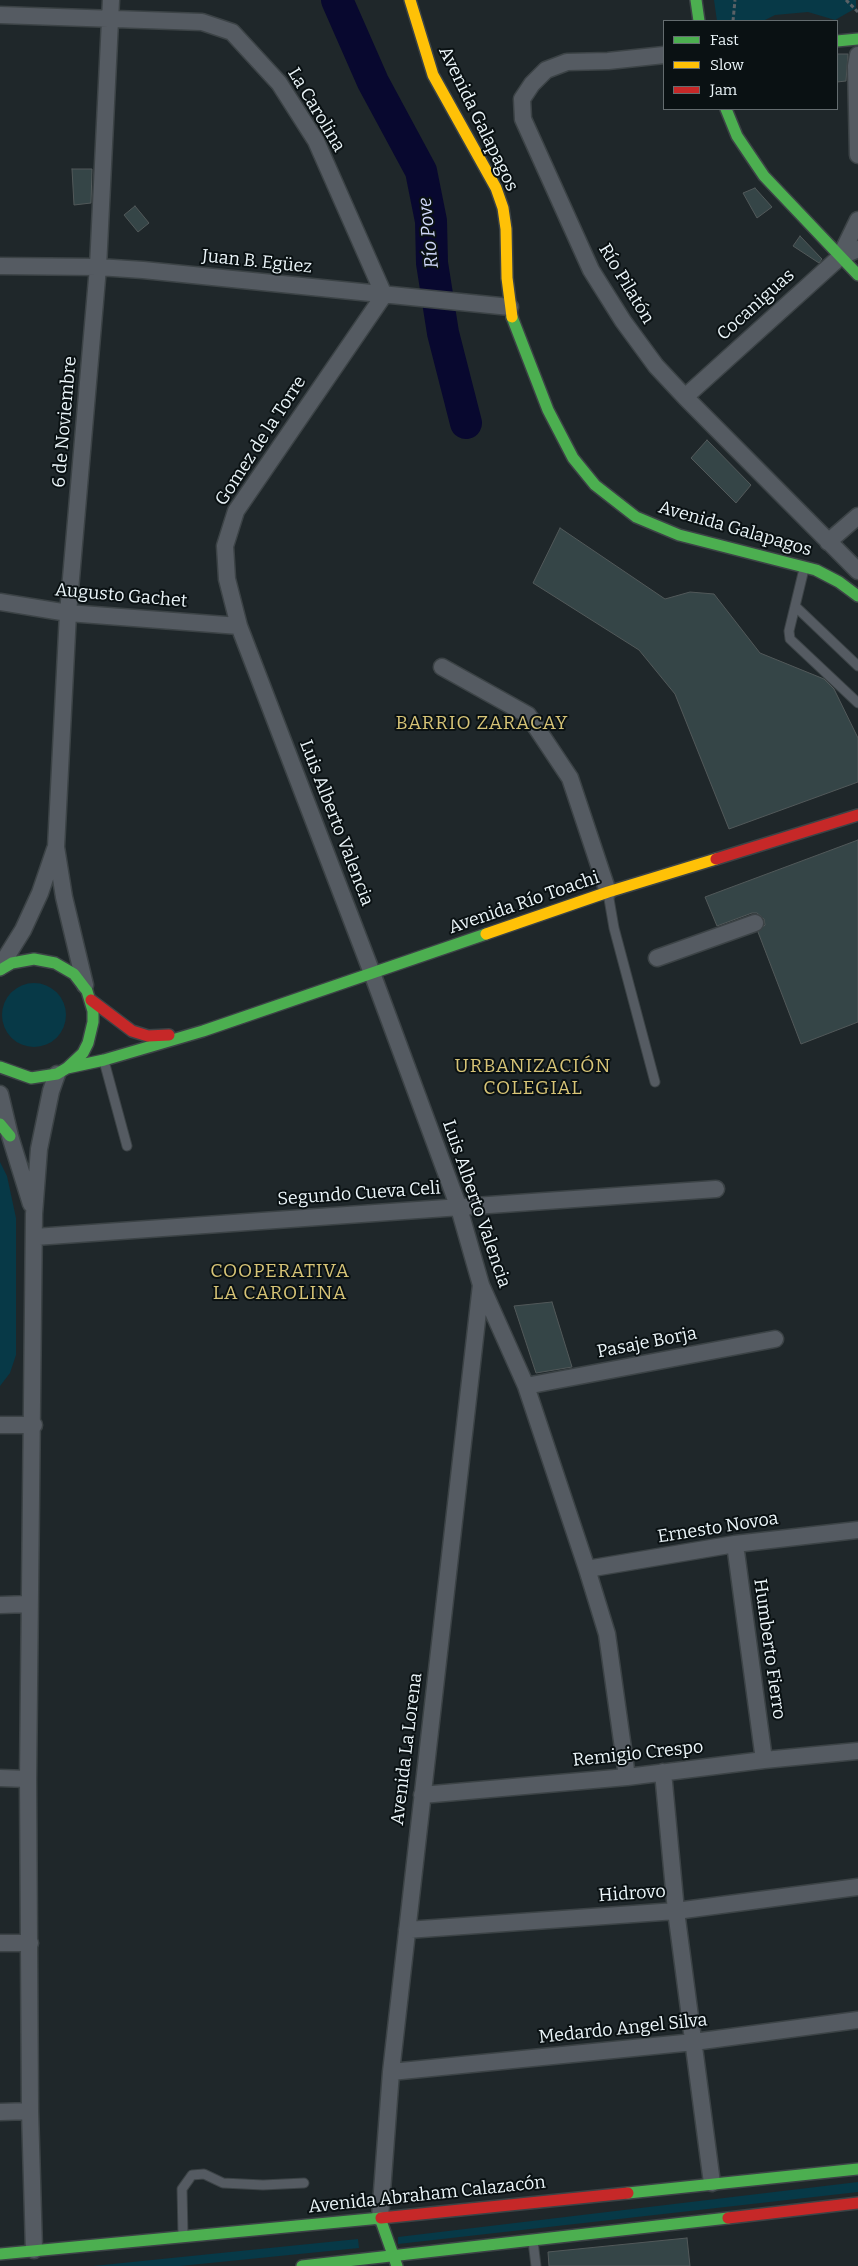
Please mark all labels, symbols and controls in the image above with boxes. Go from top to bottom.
legend [663,20,838,110]
text: Fast [710,31,739,49]
street label: Avenida Galapagos [434,43,522,195]
text: Slow [710,56,744,74]
street label: La Carolina [283,64,349,156]
text: Jam [710,81,737,99]
water label: Río Pove [414,196,444,270]
street label: Río Pilatón [594,240,658,328]
street label: Juan B. Egüez [201,245,313,279]
street label: Cocaniguas [713,265,799,345]
street label: 6 de Noviembre [48,355,82,489]
street label: Gomez de la Torre [211,372,311,510]
street label: Avenida Galapagos [656,497,814,561]
street label: Augusto Gachet [54,579,188,613]
district label: BARRIO ZARACAY [394,713,570,735]
street label: Luis Alberto Valencia [294,737,378,909]
street label: Avenida Río Toachi [446,867,602,939]
district label: URBANIZACIÓN COLEGIAL [453,1056,613,1100]
street label: Luis Alberto Valencia [437,1117,515,1291]
street label: Segundo Cueva Celi [277,1178,441,1210]
district label: COOPERATIVA LA CAROLINA [209,1261,351,1305]
street label: Pasaje Borja [595,1323,699,1363]
street label: Ernesto Novoa [656,1508,780,1548]
street label: Humberto Fierro [748,1577,790,1721]
street label: Avenida La Lorena [387,1672,427,1826]
street label: Remigio Crespo [572,1736,704,1772]
street label: Hidrovo [598,1881,666,1907]
street label: Medardo Angel Silva [537,2009,709,2049]
street label: Avenida Abraham Calazacón [307,2172,547,2218]

